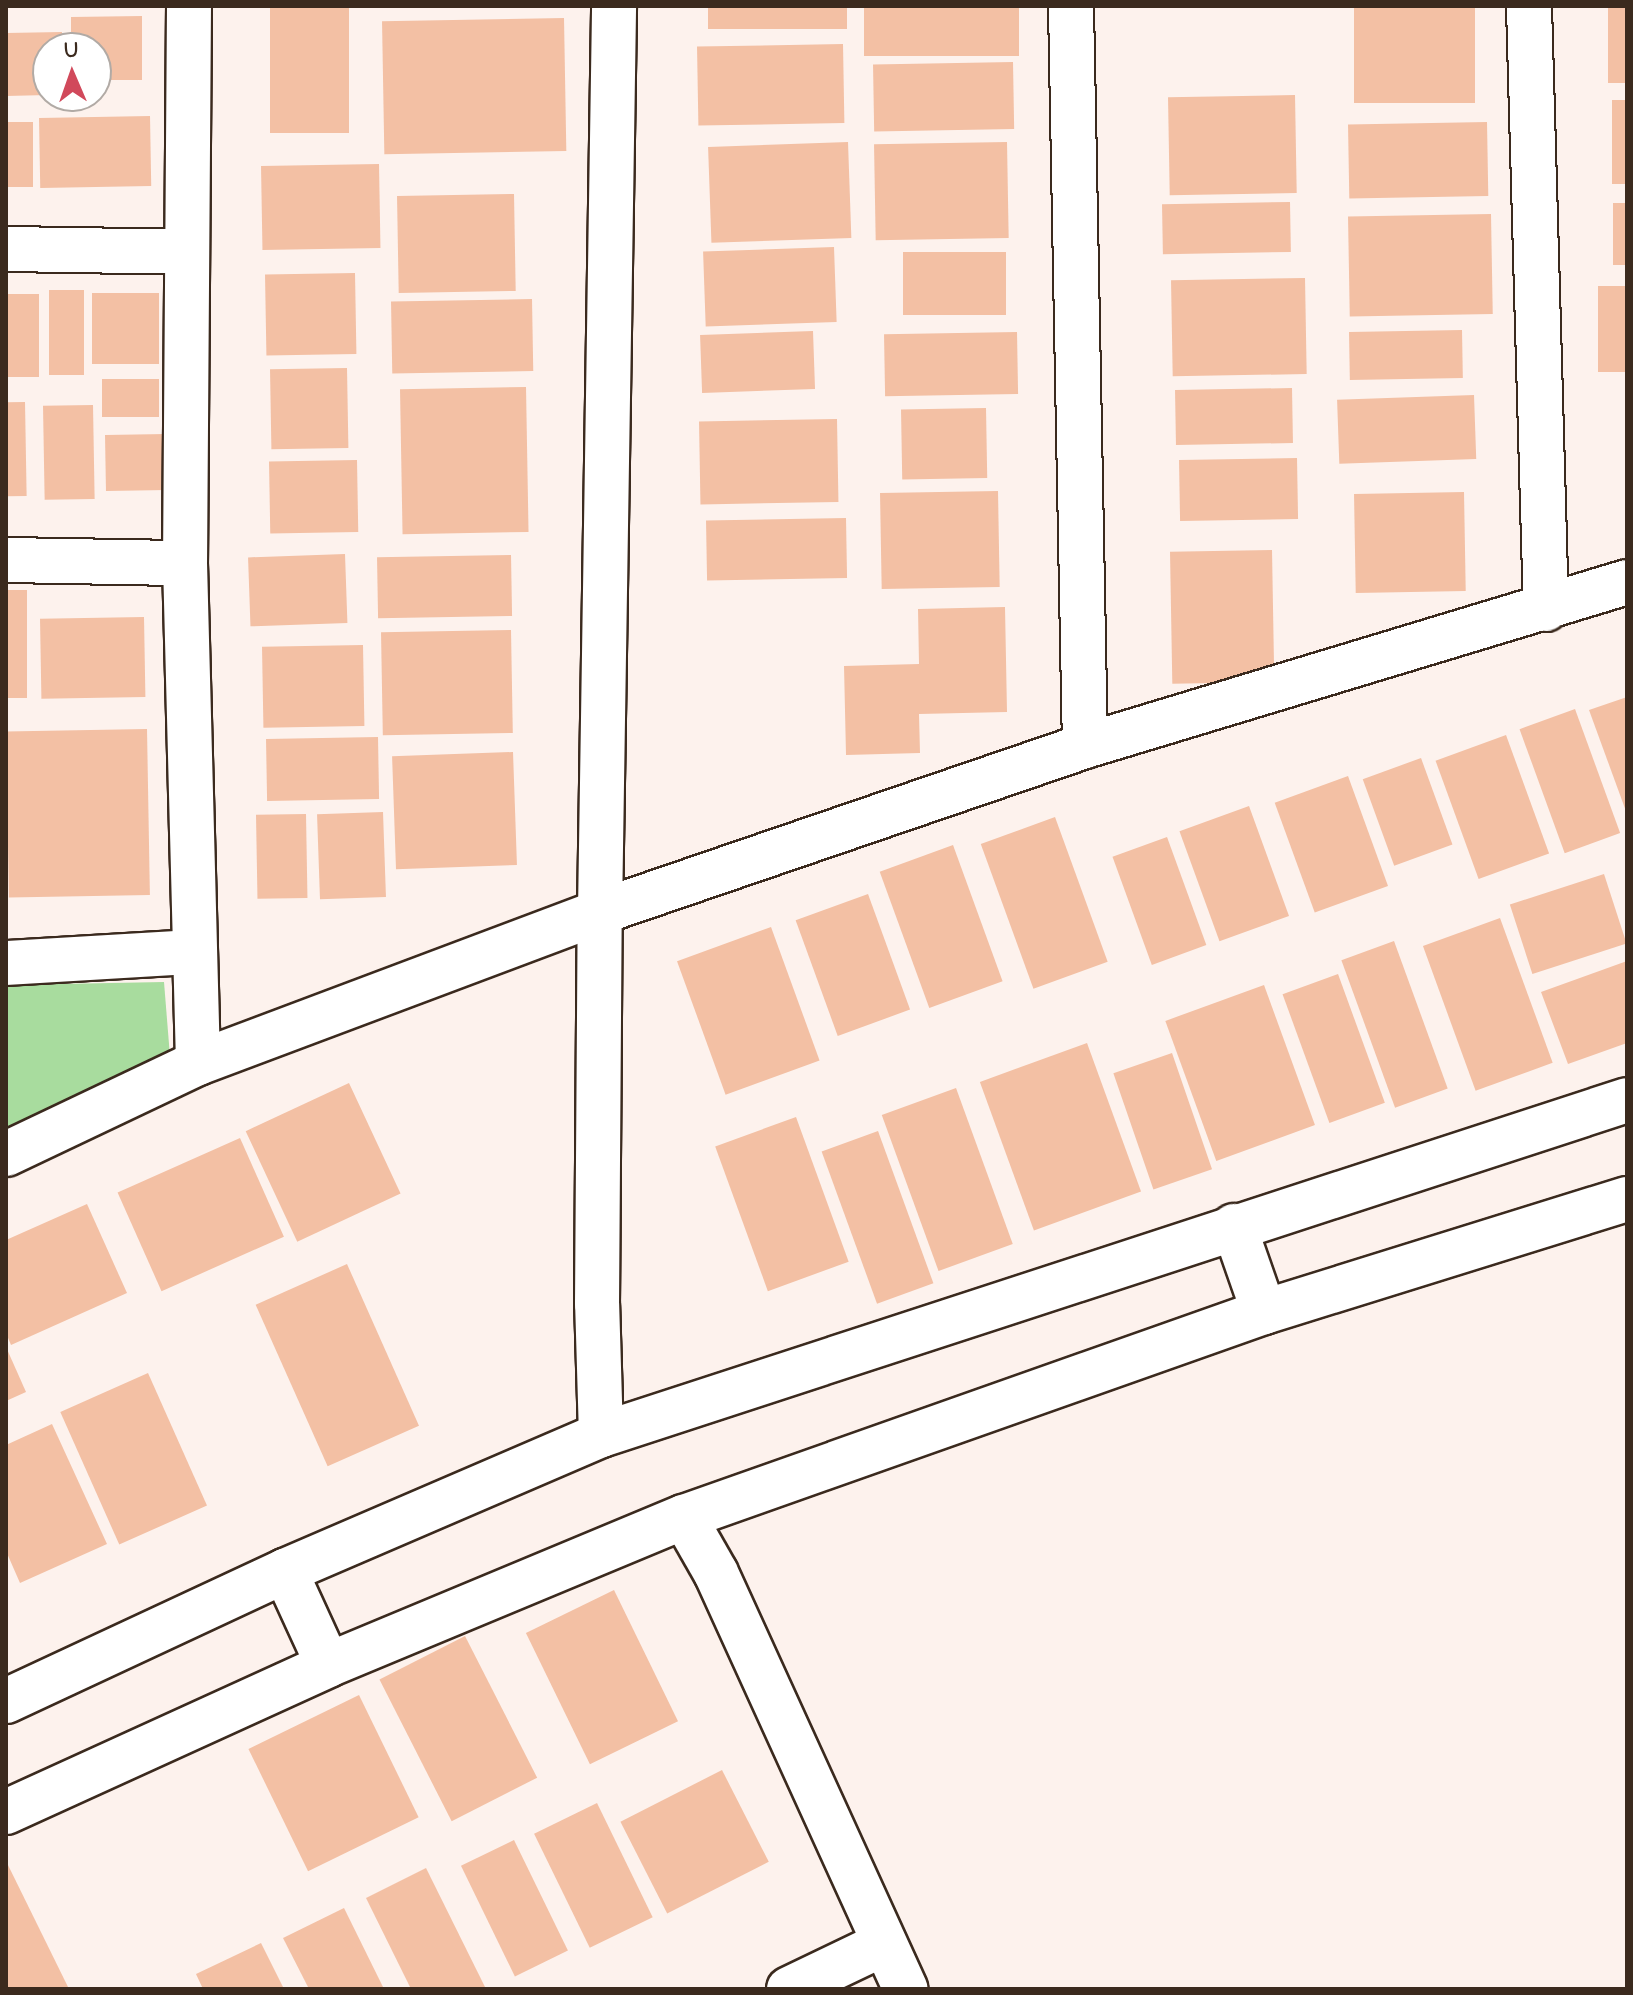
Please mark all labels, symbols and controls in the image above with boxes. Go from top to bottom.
north arrow [32,32,112,112]
text: U [63,37,79,63]

